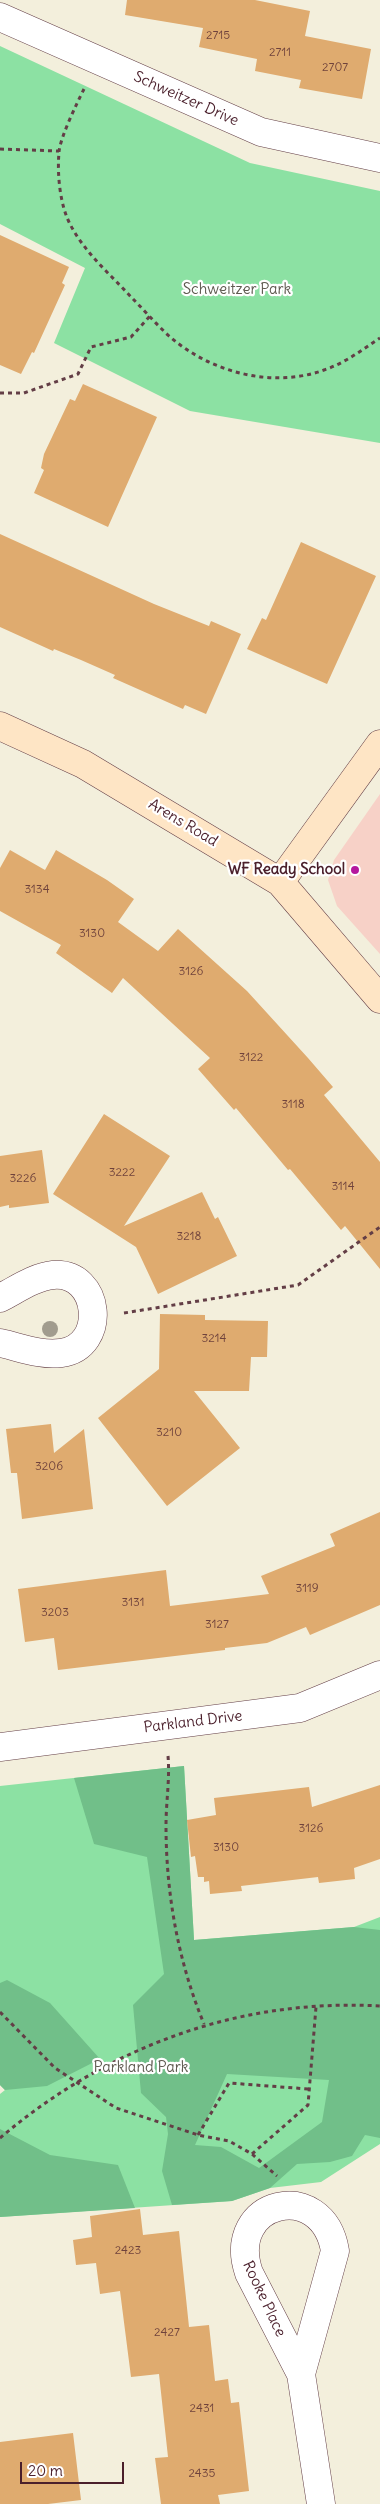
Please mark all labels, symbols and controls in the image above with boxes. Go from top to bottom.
house number: 2715 [206,29,230,43]
house number: 2711 [269,46,291,60]
house number: 2707 [322,61,348,75]
street label: Schweitzer Drive [131,68,241,130]
park label: Schweitzer Park [183,281,291,299]
street label: Arens Road [145,795,221,851]
place label: WF Ready School [228,861,345,879]
marker: WF Ready School [349,864,361,876]
house number: 3134 [24,883,50,897]
house number: 3130 [79,927,105,941]
house number: 3126 [179,965,203,979]
house number: 3122 [239,1051,263,1065]
house number: 3118 [281,1098,305,1112]
house number: 3222 [109,1166,135,1180]
house number: 3226 [10,1172,36,1186]
house number: 3114 [331,1180,355,1194]
house number: 3218 [176,1230,202,1244]
house number: 3214 [201,1332,227,1346]
house number: 3210 [156,1426,182,1440]
house number: 3206 [35,1460,63,1474]
house number: 3119 [295,1582,319,1596]
house number: 3131 [122,1596,144,1610]
house number: 3203 [41,1606,69,1620]
house number: 3127 [205,1618,229,1632]
street label: Parkland Drive [143,1707,243,1737]
house number: 3126 [299,1822,323,1836]
house number: 3130 [213,1841,239,1855]
park label: Parkland Park [94,2059,188,2077]
house number: 2423 [115,2244,141,2258]
street label: Rooke Place [239,2258,289,2340]
house number: 2427 [154,2326,180,2340]
house number: 2431 [190,2402,214,2416]
scale bar [22,2452,126,2484]
text: 20 m [28,2461,63,2480]
house number: 2435 [188,2467,216,2481]

